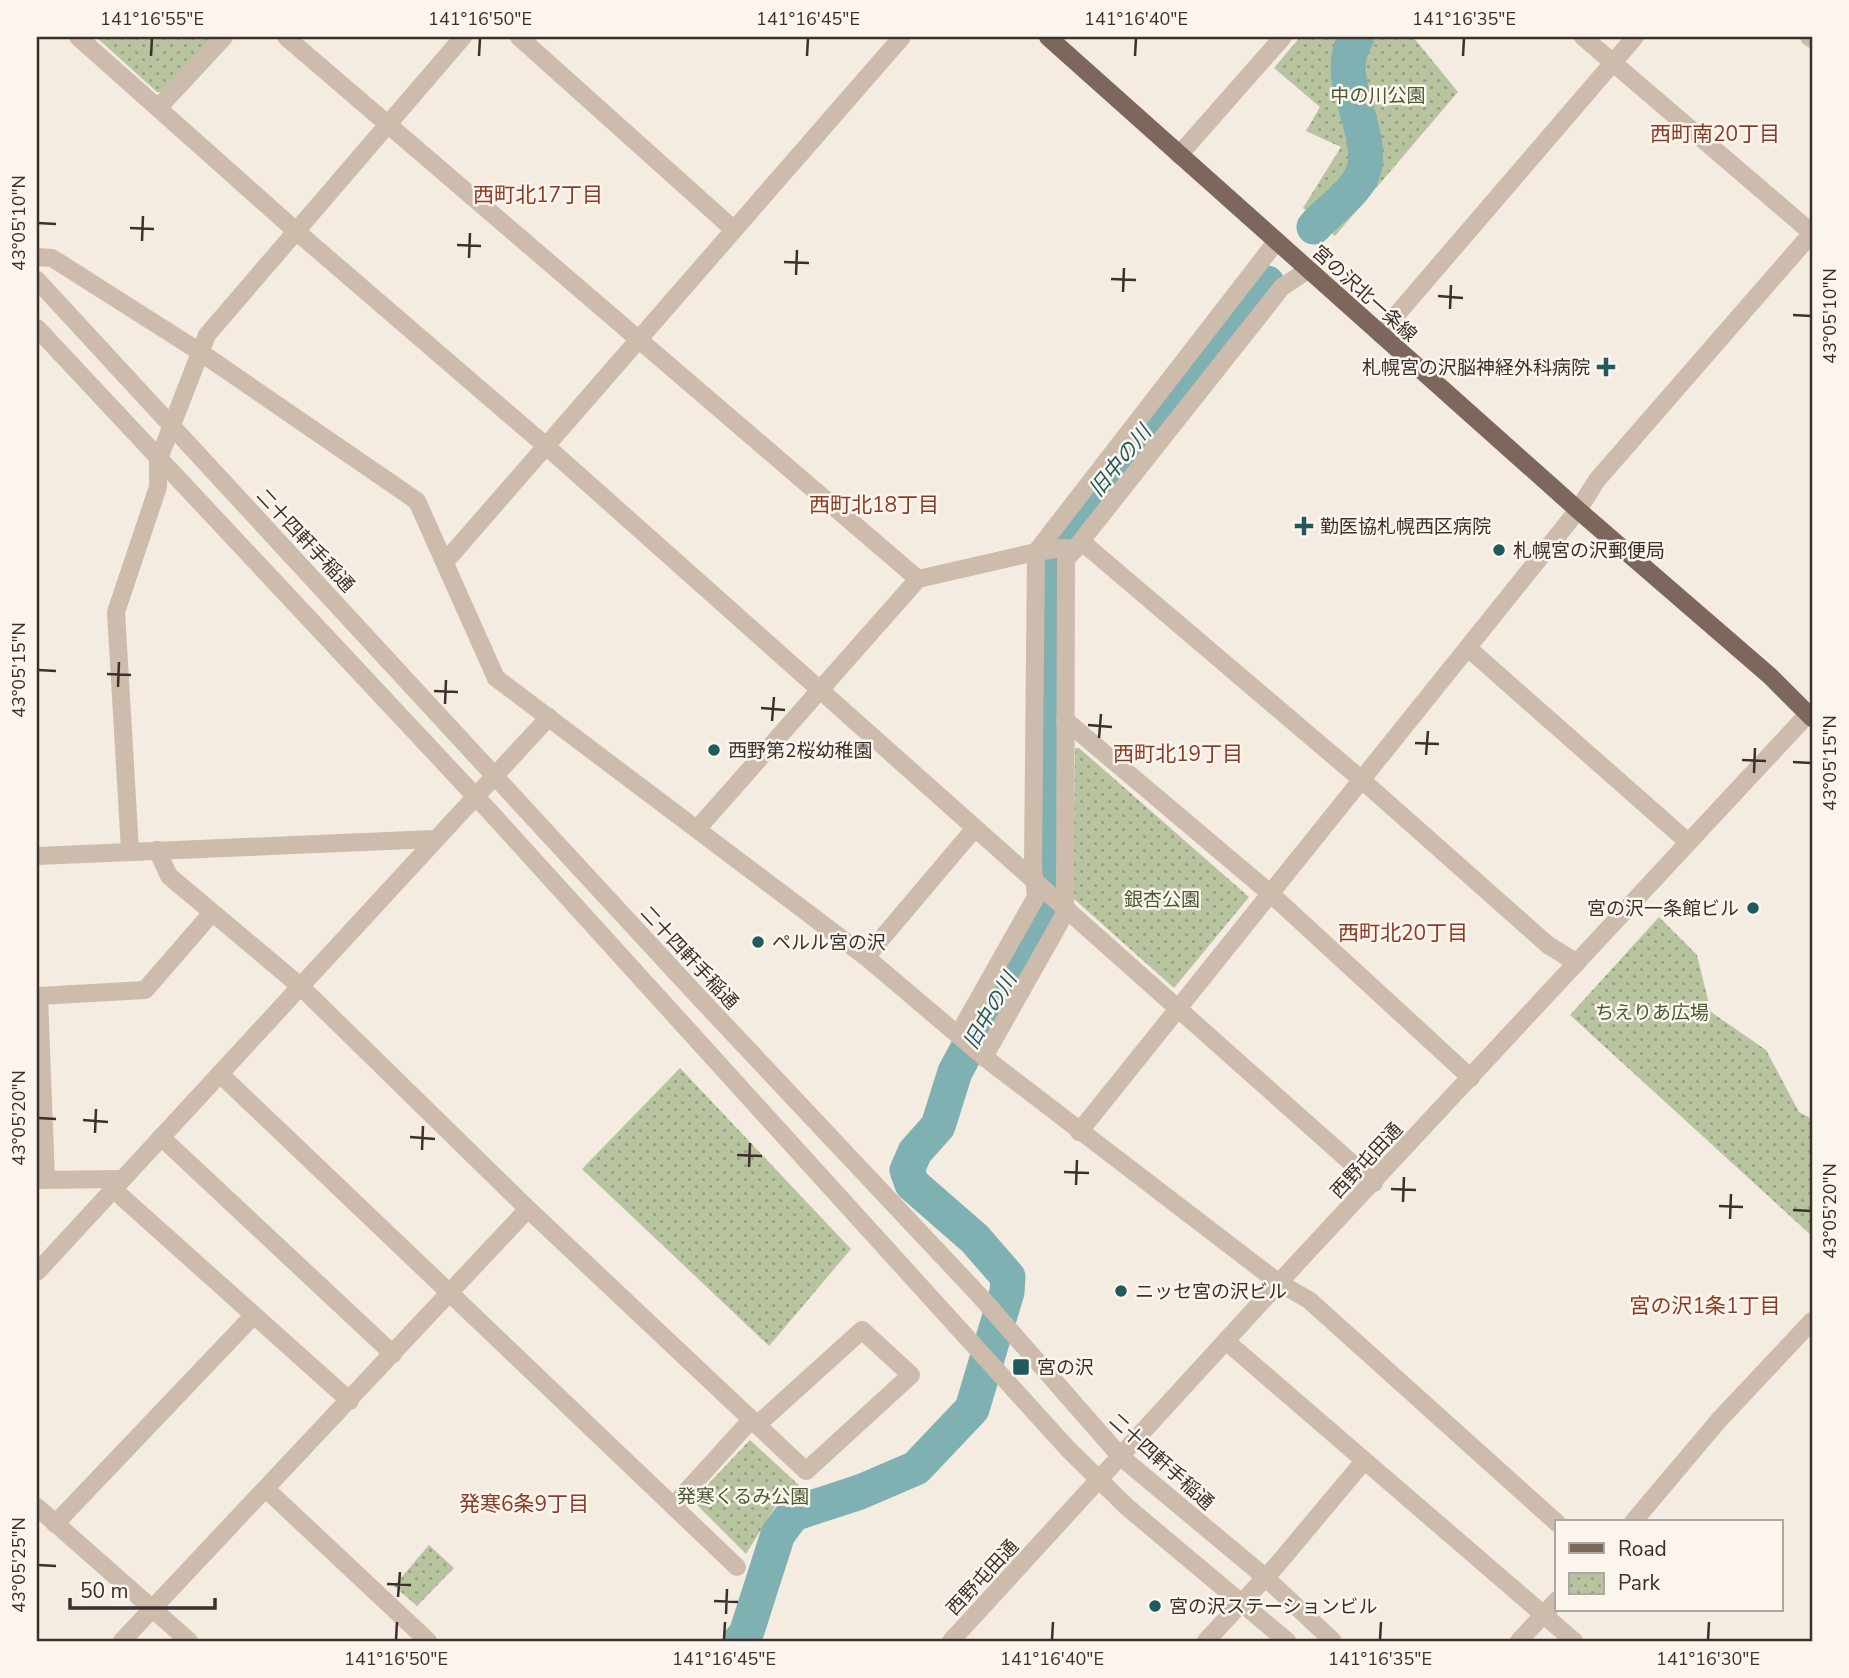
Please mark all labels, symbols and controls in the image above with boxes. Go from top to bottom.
text: 141°16'55"E [100,7,204,31]
text: 141°16'50"E [428,7,532,31]
text: 141°16'45"E [756,7,860,31]
text: 141°16'40"E [1084,7,1188,31]
text: 141°16'35"E [1412,7,1516,31]
park label: 中の川公園 [1330,83,1426,109]
district label: 西町南20丁目 [1650,120,1780,148]
text: 43°05'10"N [7,175,31,271]
district label: 西町北17丁目 [473,181,603,209]
street label: 宮の沢北一条線 [1306,240,1422,348]
text: 43°05'10"N [1818,268,1842,364]
place label: 札幌宮の沢脳神経外科病院 [1362,355,1590,381]
marker: 札幌宮の沢脳神経外科病院 [1596,357,1616,377]
water label: 旧中の川 [1083,418,1159,502]
street label: 二十四軒手稲通 [250,483,360,598]
district label: 西町北18丁目 [809,491,939,519]
place label: 勤医協札幌西区病院 [1320,514,1491,540]
marker: 勤医協札幌西区病院 [1294,516,1314,536]
place label: 札幌宮の沢郵便局 [1513,538,1665,564]
marker: 札幌宮の沢郵便局 [1491,542,1507,558]
text: 43°05'15"N [7,622,31,718]
text: 43°05'15"N [1818,715,1842,811]
place label: 西野第2桜幼稚園 [728,738,872,764]
district label: 西町北19丁目 [1113,740,1243,768]
marker: 西野第2桜幼稚園 [706,742,722,758]
park label: 銀杏公園 [1124,887,1200,913]
place label: 宮の沢一条館ビル [1587,896,1739,922]
street label: 二十四軒手稲通 [634,900,744,1015]
marker: 宮の沢一条館ビル [1745,900,1761,916]
district label: 西町北20丁目 [1338,919,1468,947]
place label: ペルル宮の沢 [772,930,886,956]
marker: ペルル宮の沢 [750,934,766,950]
water label: 旧中の川 [957,966,1024,1054]
park label: ちえりあ広場 [1595,1000,1709,1026]
text: 43°05'20"N [7,1070,31,1166]
street label: 西野屯田通 [1325,1117,1409,1204]
text: 43°05'20"N [1818,1163,1842,1259]
place label: ニッセ宮の沢ビル [1135,1279,1287,1305]
marker: ニッセ宮の沢ビル [1113,1283,1129,1299]
district label: 宮の沢1条1丁目 [1629,1292,1781,1320]
place label: 宮の沢 [1037,1355,1094,1381]
marker: 宮の沢 [1011,1357,1031,1377]
street label: 二十四軒手稲通 [1103,1408,1219,1516]
park label: 発寒くるみ公園 [677,1484,809,1510]
district label: 発寒6条9丁目 [459,1490,589,1518]
text: 43°05'25"N [7,1517,31,1613]
legend [1555,1520,1783,1612]
street label: 西野屯田通 [941,1534,1025,1621]
text: Road [1618,1535,1667,1563]
scale bar [70,1566,215,1610]
text: Park [1618,1569,1660,1597]
text: 50 m [80,1577,129,1605]
place label: 宮の沢ステーションビル [1169,1594,1378,1620]
marker: 宮の沢ステーションビル [1147,1598,1163,1614]
text: 141°16'50"E [344,1647,448,1671]
text: 141°16'45"E [672,1647,776,1671]
text: 141°16'40"E [1000,1647,1104,1671]
text: 141°16'35"E [1328,1647,1432,1671]
text: 141°16'30"E [1656,1647,1760,1671]

